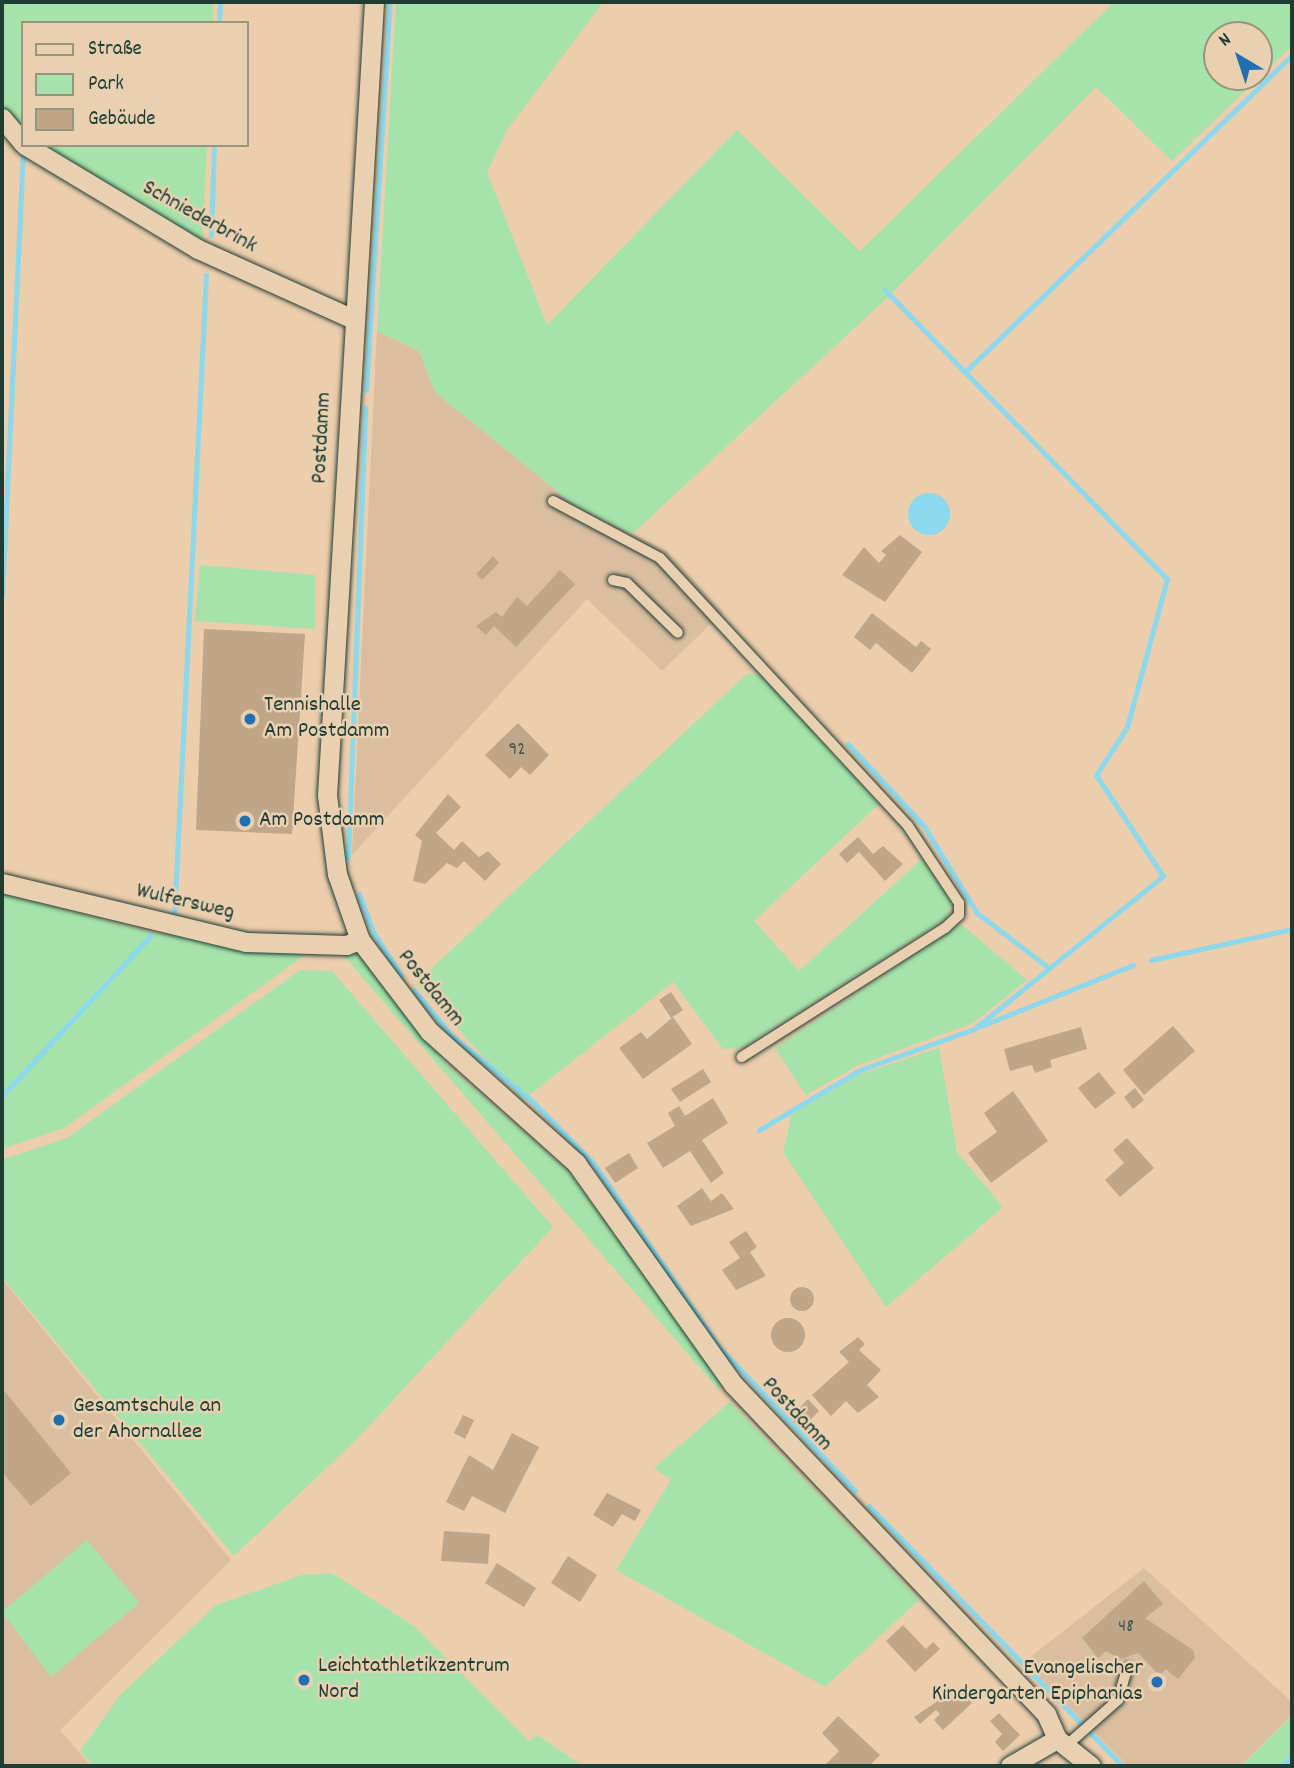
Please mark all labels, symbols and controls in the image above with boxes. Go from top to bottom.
legend [21,21,248,147]
north arrow [1203,21,1273,91]
text: N [1214,27,1238,54]
text: Straße [88,35,142,65]
text: Park [88,70,124,100]
text: Gebäude [88,105,156,135]
street label: Schniederbrink [137,175,261,261]
street label: Postdamm [307,391,339,485]
place label: Tennishalle Am Postdamm [264,692,390,746]
marker: Tennishalle Am Postdamm [242,711,258,727]
house number: 92 [508,740,526,762]
place label: Am Postdamm [259,807,385,835]
marker: Am Postdamm [237,813,253,829]
street label: Wulfersweg [133,878,237,928]
street label: Postdamm [390,945,470,1033]
street label: Postdamm [755,1372,837,1458]
place label: Gesamtschule an der Ahornallee [73,1393,221,1447]
marker: Gesamtschule an der Ahornallee [51,1412,67,1428]
house number: 48 [1118,1617,1134,1639]
place label: Leichtathletikzentrum Nord [318,1653,510,1707]
place label: Evangelischer Kindergarten Epiphanias [932,1655,1143,1709]
marker: Leichtathletikzentrum Nord [296,1672,312,1688]
marker: Evangelischer Kindergarten Epiphanias [1149,1674,1165,1690]

